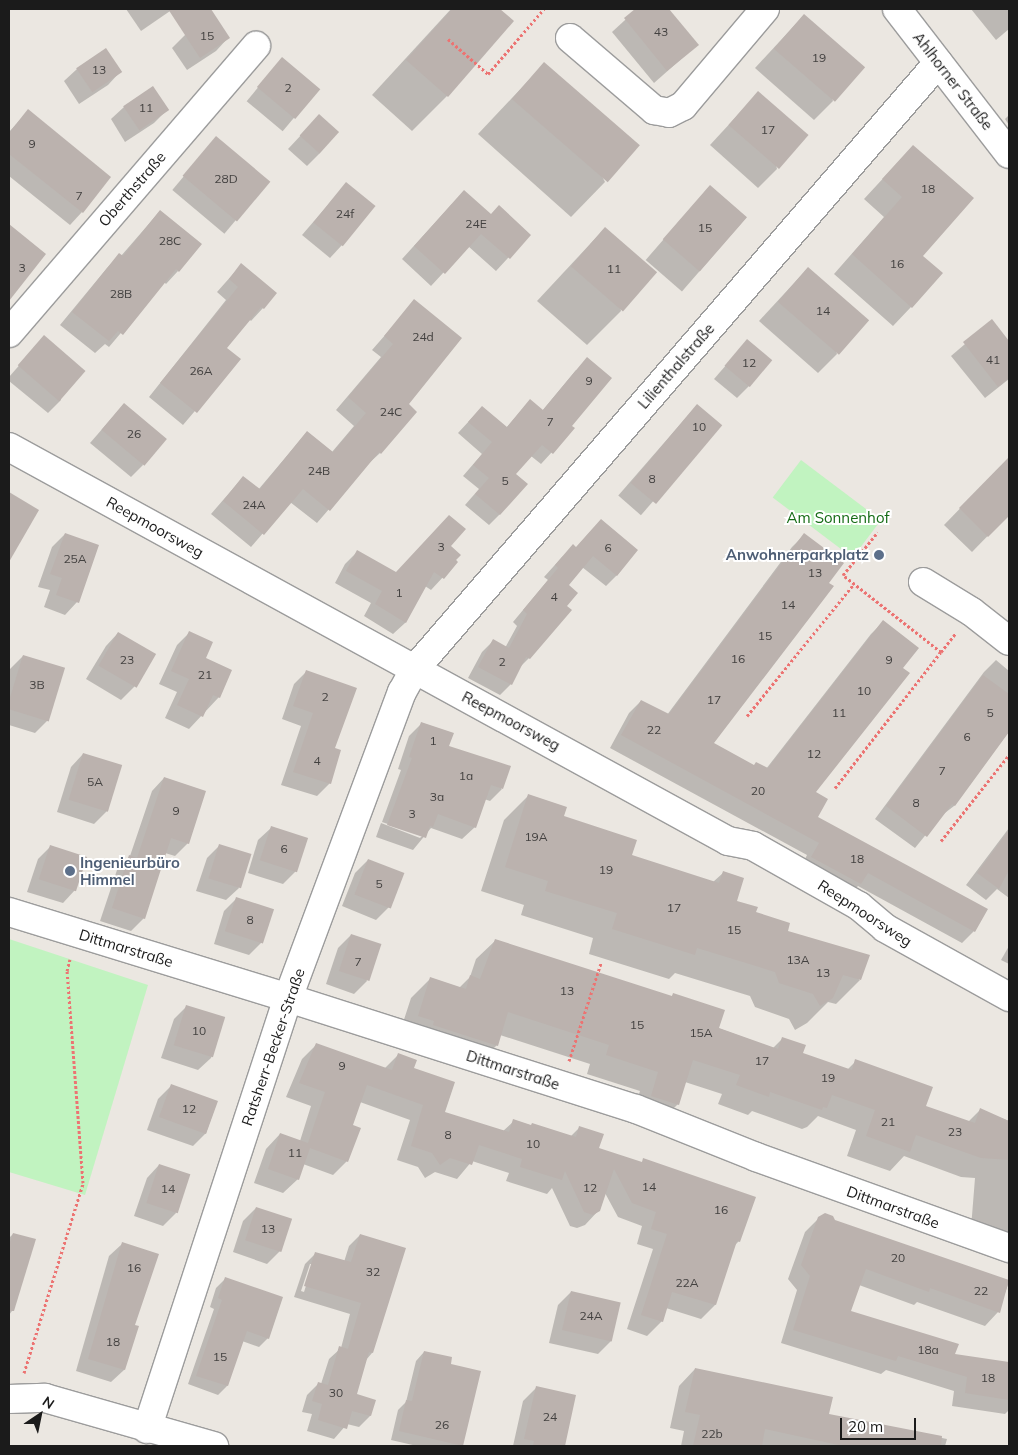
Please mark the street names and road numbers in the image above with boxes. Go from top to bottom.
street label: Ahlhorner Straße [909,29,997,133]
street label: Oberthstraße [95,148,169,230]
street label: Lilienthalstraße [634,320,718,412]
street label: Reepmoorsweg [103,493,207,561]
street label: Reepmoorsweg [459,688,563,754]
street label: Reepmoorsweg [815,876,915,950]
street label: Dittmarstraße [77,925,175,971]
street label: Ratsherr-Becker-Straße [238,966,308,1128]
street label: Dittmarstraße [464,1046,562,1094]
street label: Dittmarstraße [844,1182,942,1232]

